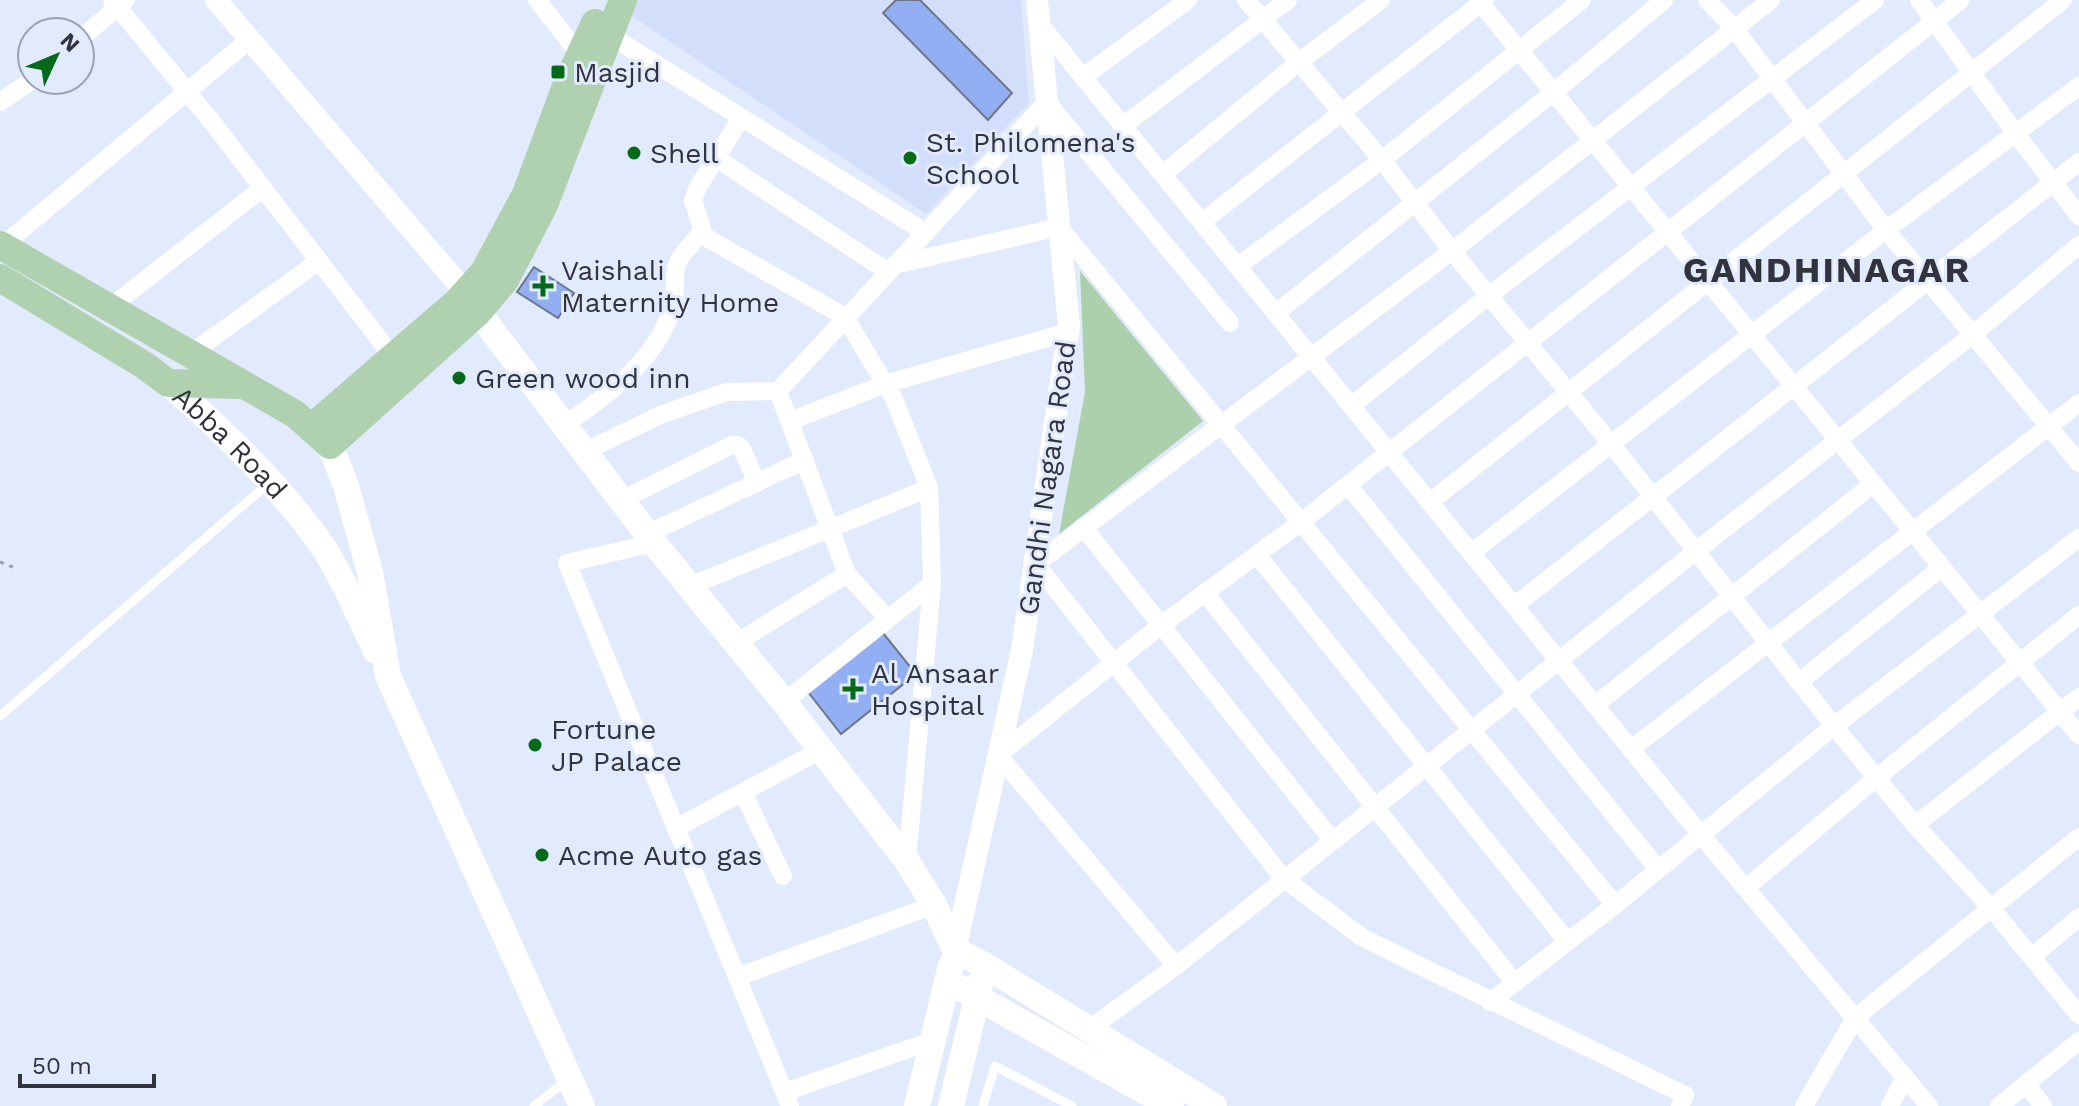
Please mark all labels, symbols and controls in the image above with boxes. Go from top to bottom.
north arrow [16,16,96,96]
text: N [55,28,85,57]
place label: Masjid [574,56,661,89]
marker: Masjid [549,63,567,81]
place label: St. Philomena's School [926,126,1136,191]
place label: Shell [650,137,719,170]
marker: Shell [625,144,643,162]
marker: St. Philomena's School [901,149,919,167]
district label: GANDHINAGAR [1683,249,1971,291]
place label: Vaishali Maternity Home [561,254,779,319]
marker: Vaishali Maternity Home [532,275,554,297]
street label: Gandhi Nagara Road [1011,339,1083,617]
place label: Green wood inn [475,362,691,395]
marker: Green wood inn [450,369,468,387]
street label: Abba Road [166,379,294,506]
place label: Al Ansaar Hospital [871,657,999,722]
marker: Al Ansaar Hospital [842,678,864,700]
place label: Fortune JP Palace [551,713,682,778]
marker: Fortune JP Palace [526,736,544,754]
place label: Acme Auto gas [558,839,762,872]
marker: Acme Auto gas [533,846,551,864]
scale bar [20,1038,154,1088]
text: 50 m [32,1052,92,1080]

